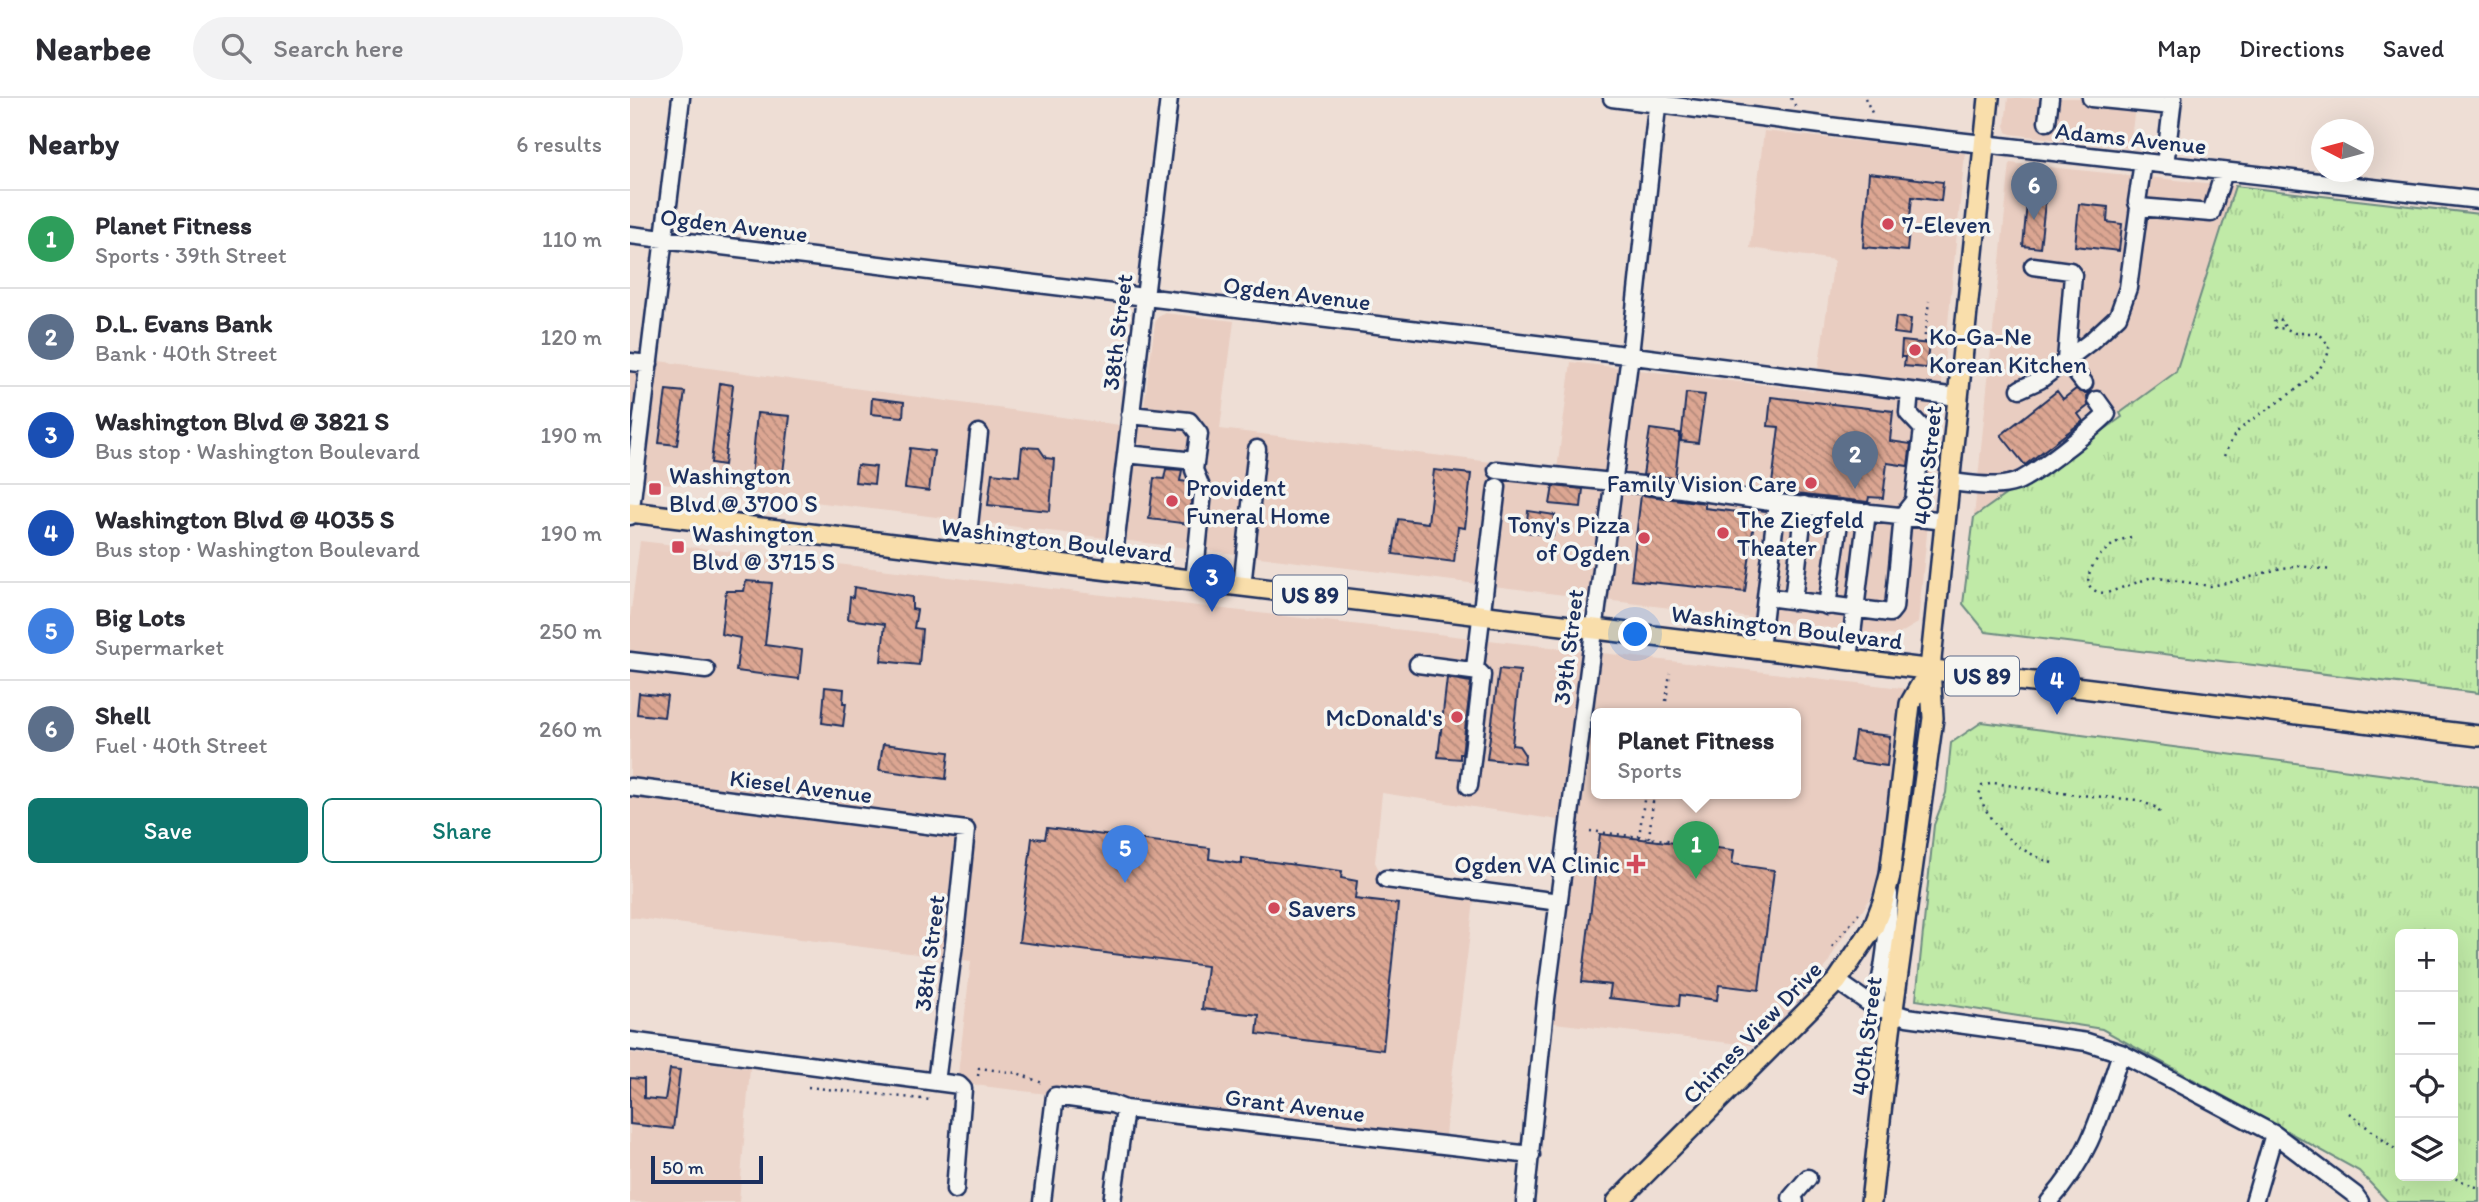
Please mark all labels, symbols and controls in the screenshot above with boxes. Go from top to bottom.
search box [193,17,683,80]
text: Nearbee [35,29,151,68]
icon: search [217,29,255,67]
text: Search here [273,32,404,64]
text: Map [2157,34,2201,63]
text: Directions [2239,34,2345,63]
text: Saved [2383,34,2444,63]
street label: Adams Avenue [2054,116,2208,160]
north arrow [2311,119,2374,182]
text: Nearby [28,125,119,162]
text: 6 results [516,130,602,158]
pin: 6 [2011,162,2057,220]
street label: Ogden Avenue [659,202,809,248]
text: Planet Fitness [95,209,252,241]
place label: 7-Eleven [1902,210,1992,239]
marker: 7-Eleven [1880,216,1896,232]
text: 1 [46,225,56,253]
text: 110 m [542,225,602,253]
text: Sports · 39th Street [95,241,287,269]
street label: Ogden Avenue [1222,270,1372,316]
street label: 38th Street [1095,272,1139,392]
text: D.L. Evans Bank [95,307,272,339]
place label: Ko-Ga-Ne Korean Kitchen [1929,322,2087,379]
text: 2 [45,323,57,351]
text: 120 m [541,323,602,351]
text: Bank · 40th Street [95,339,277,367]
marker: Ko-Ga-Ne Korean Kitchen [1907,342,1923,358]
street label: 40th Street [1906,404,1948,526]
text: Washington Blvd @ 3821 S [95,405,389,437]
text: 3 [45,421,57,449]
text: 190 m [541,421,602,449]
pin: 2 [1832,431,1878,489]
text: Bus stop · Washington Boulevard [95,437,420,465]
place label: Washington Blvd @ 3700 S [669,461,818,518]
place label: Family Vision Care [1607,469,1797,498]
place label: Provident Funeral Home [1186,473,1331,530]
marker: Family Vision Care [1803,475,1819,491]
marker: Washington Blvd @ 3700 S [647,481,663,497]
marker: Provident Funeral Home [1164,493,1180,509]
text: Washington Blvd @ 4035 S [95,503,394,535]
place label: The Ziegfeld Theater [1737,505,1864,562]
place label: Tony's Pizza of Ogden [1507,510,1630,567]
street label: Washington Boulevard [940,511,1174,569]
text: 4 [44,519,58,547]
text: 190 m [541,519,602,547]
place label: Washington Blvd @ 3715 S [692,519,835,576]
marker: The Ziegfeld Theater [1715,525,1731,541]
marker: Tony's Pizza of Ogden [1636,530,1652,546]
text: Bus stop · Washington Boulevard [95,535,420,563]
marker: Washington Blvd @ 3715 S [670,539,686,555]
pin: 3 [1189,554,1235,612]
road number: US 89 [1273,575,1347,614]
street label: 39th Street [1547,588,1589,706]
street label: Washington Boulevard [1670,598,1904,656]
text: Big Lots [95,601,185,633]
text: 5 [45,617,57,645]
text: 250 m [539,617,602,645]
your location [1618,617,1652,651]
text: Supermarket [95,633,224,661]
road number: US 89 [1945,656,2019,696]
pin: 4 [2034,657,2080,715]
text: Shell [95,699,151,731]
place label: McDonald's [1326,703,1443,732]
popup [1591,708,1801,799]
marker: McDonald's [1449,709,1465,725]
text: 6 [45,715,57,743]
text: 260 m [539,715,602,743]
text: Planet Fitness [1618,724,1774,756]
text: Fuel · 40th Street [95,731,267,759]
text: Sports [1618,756,1682,784]
street label: Kiesel Avenue [728,763,874,809]
button: Save [28,798,308,863]
button: Share [322,798,602,863]
pin: 1 [1673,821,1719,879]
pin: 5 [1102,825,1148,883]
place label: Ogden VA Clinic [1454,850,1620,879]
marker: Ogden VA Clinic [1626,854,1646,874]
street label: 38th Street [907,893,951,1013]
place label: Savers [1288,894,1356,923]
marker: Savers [1266,900,1282,916]
map controls [2395,929,2458,1181]
button: + [2395,929,2458,992]
street label: Chimes View Drive [1676,954,1828,1110]
street label: 40th Street [1844,975,1888,1097]
button: − [2395,992,2458,1055]
button: locate [2395,1055,2458,1118]
street label: Grant Avenue [1223,1082,1367,1128]
button: layers [2395,1118,2458,1181]
scale bar [651,1153,763,1185]
text: 50 m [662,1156,704,1179]

